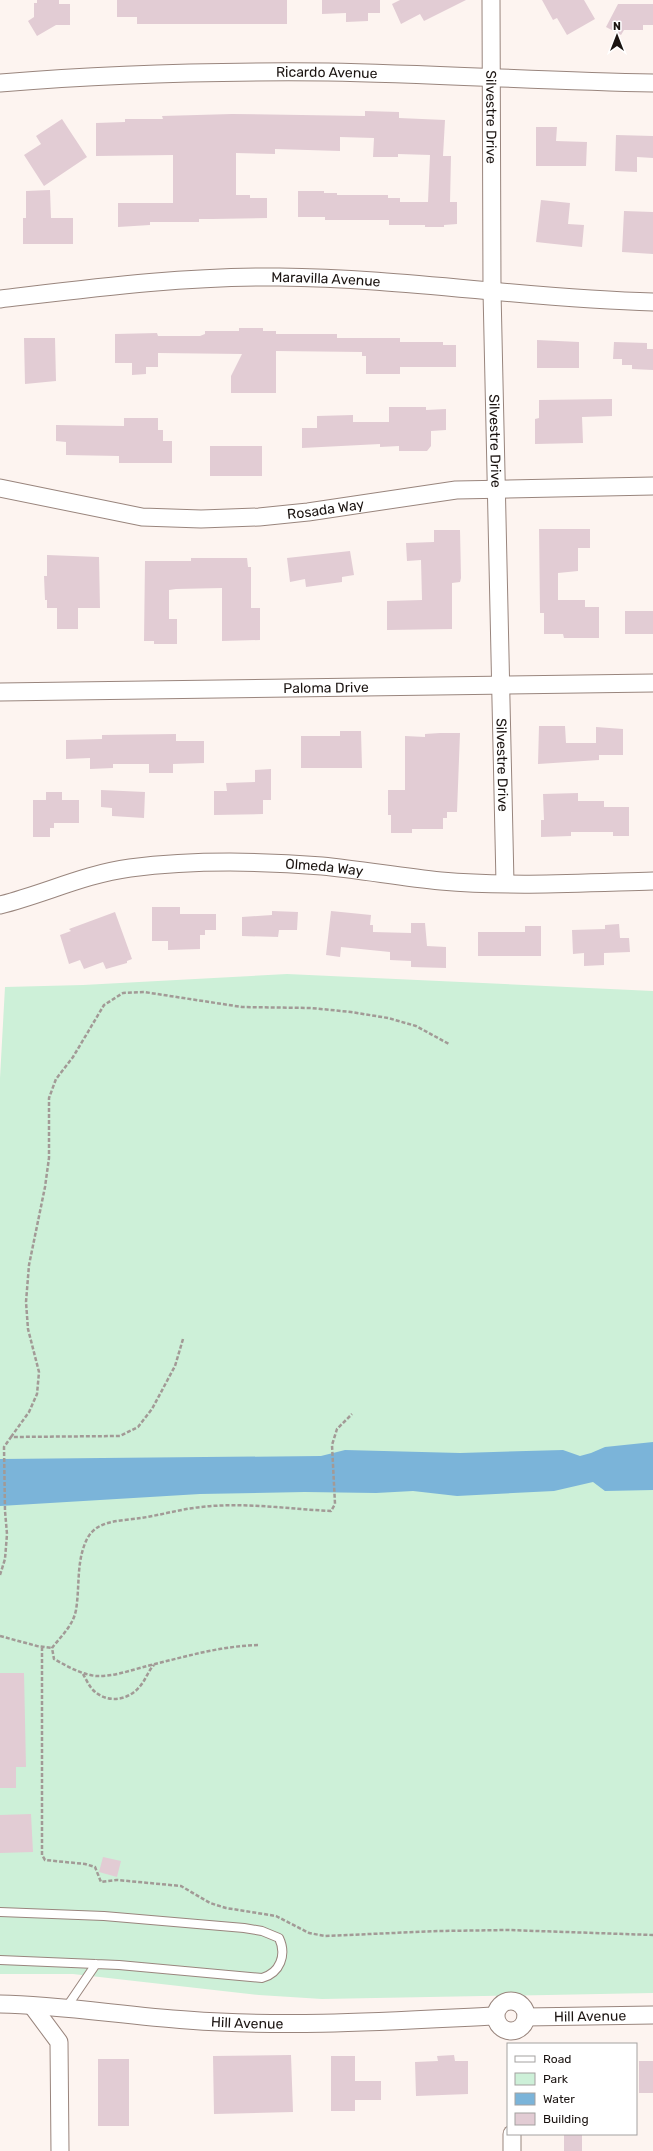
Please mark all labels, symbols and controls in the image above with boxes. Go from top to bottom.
north arrow [597,16,637,56]
text: N [613,20,621,33]
street label: Ricardo Avenue [276,63,378,82]
street label: Silvestre Drive [483,70,500,164]
street label: Maravilla Avenue [271,268,381,290]
street label: Silvestre Drive [486,394,505,488]
street label: Rosada Way [286,495,365,523]
street label: Paloma Drive [283,678,369,697]
street label: Silvestre Drive [493,718,512,812]
street label: Olmeda Way [285,855,365,879]
street label: Hill Avenue [554,2007,626,2025]
street label: Hill Avenue [211,2013,284,2032]
legend [507,2043,637,2135]
text: Road [543,2052,571,2066]
text: Park [543,2072,569,2086]
text: Water [543,2092,575,2106]
text: Building [543,2112,589,2126]

